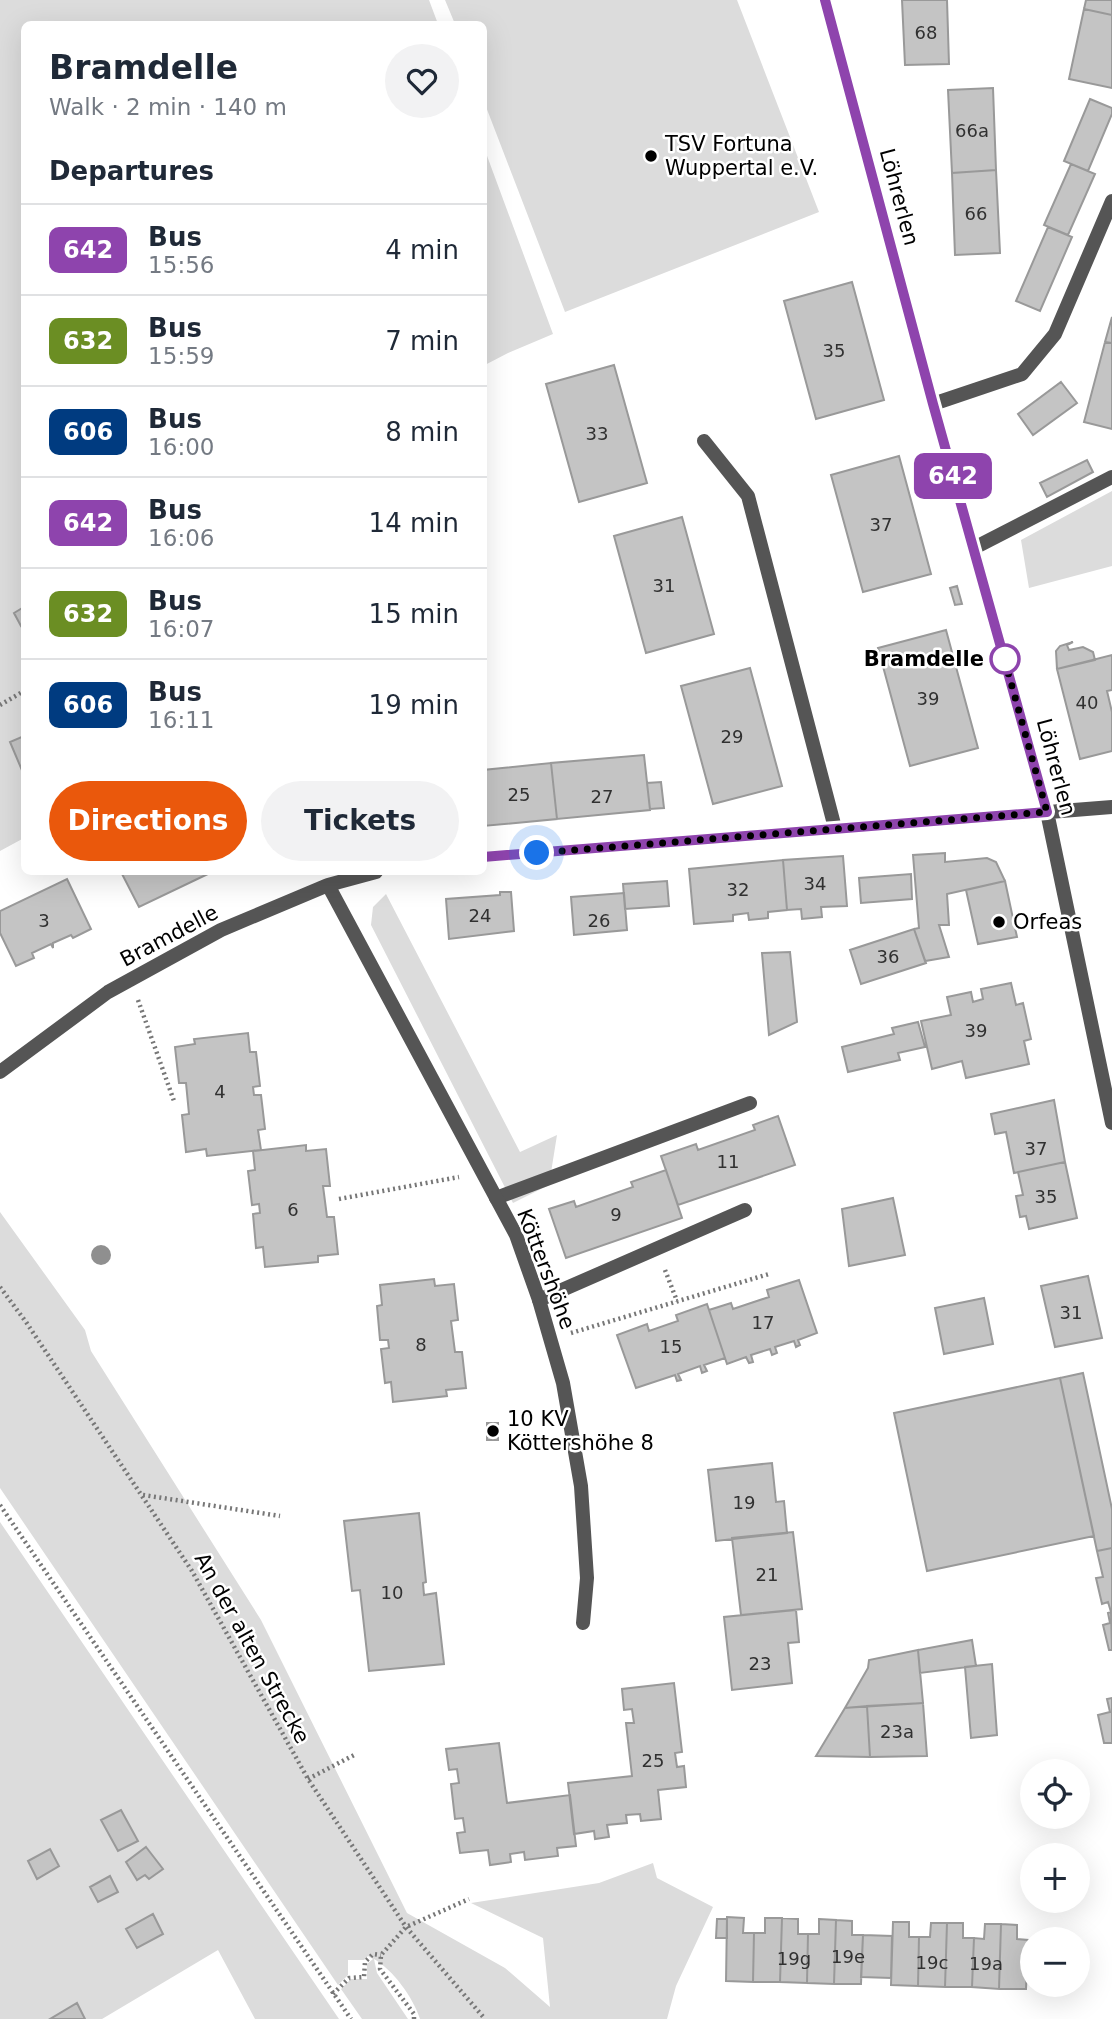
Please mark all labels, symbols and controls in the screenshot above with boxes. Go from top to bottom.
house number: 68 [915,22,937,43]
button: heart [385,44,459,118]
text: Bramdelle [49,48,238,87]
text: Walk · 2 min · 140 m [49,94,287,120]
house number: 66a [955,120,989,141]
place label: TSV Fortuna Wuppertal e.V. [664,132,818,180]
street label: Löhrerlen [875,146,923,248]
marker: TSV Fortuna Wuppertal e.V. [643,148,659,164]
text: Departures [49,156,214,186]
house number: 66 [965,203,987,224]
text: Bus [148,222,202,252]
text: 4 min [385,235,459,265]
text: 642 [63,236,113,264]
text: 15:56 [148,252,214,278]
text: Bus [148,313,202,343]
text: 7 min [385,326,459,356]
text: 632 [63,327,113,355]
house number: 35 [823,340,845,361]
text: 15:59 [148,343,214,369]
text: Bus [148,404,202,434]
text: 8 min [385,417,459,447]
text: 606 [63,418,113,446]
house number: 33 [586,423,608,444]
text: 16:00 [148,434,214,460]
line badge: 642 [913,453,993,499]
text: 642 [928,462,978,490]
text: Bus [148,495,202,525]
text: 14 min [369,508,459,538]
text: 642 [63,509,113,537]
house number: 37 [870,514,892,535]
text: 16:06 [148,525,214,551]
house number: 31 [653,575,675,596]
text: Bus [148,586,202,616]
text: 15 min [369,599,459,629]
text: 632 [63,600,113,628]
text: 16:07 [148,616,214,642]
marker: Bramdelle [990,644,1020,674]
place label: Bramdelle [864,647,984,671]
text: Bus [148,677,202,707]
house number: 39 [917,688,939,709]
text: 19 min [369,690,459,720]
text: 606 [63,691,113,719]
house number: 40 [1076,692,1098,713]
text: 16:11 [148,707,214,733]
street label: Löhrerlen [1032,716,1080,818]
house number: 29 [721,726,743,747]
button: Directions [49,781,247,861]
button: Tickets [261,781,459,861]
house number: 25 [508,784,530,805]
house number: 27 [591,786,613,807]
your location [519,835,554,870]
house number: 34 [804,873,826,894]
house number: 32 [727,879,749,900]
street label: Bramdelle [116,900,222,972]
house number: 24 [469,905,491,926]
house number: 3 [38,910,50,931]
house number: 26 [588,910,610,931]
place label: Orfeas [1013,910,1082,934]
marker: Orfeas [991,914,1007,930]
house number: 36 [877,946,899,967]
house number: 39 [965,1020,987,1041]
house number: 4 [214,1081,226,1102]
house number: 37 [1025,1138,1047,1159]
house number: 11 [717,1151,739,1172]
house number: 35 [1035,1186,1057,1207]
house number: 6 [287,1199,299,1220]
house number: 9 [610,1204,622,1225]
street label: Köttershöhe [512,1205,580,1333]
house number: 31 [1060,1302,1082,1323]
house number: 17 [752,1312,774,1333]
house number: 8 [415,1334,427,1355]
house number: 15 [660,1336,682,1357]
place label: 10 KV Köttershöhe 8 [507,1407,654,1455]
marker: 10 KV Köttershöhe 8 [485,1423,501,1439]
house number: 19 [733,1492,755,1513]
street label: An der alten Strecke [190,1548,314,1748]
house number: 21 [756,1564,778,1585]
house number: 10 [381,1582,403,1603]
house number: 23 [749,1653,771,1674]
house number: 23a [880,1721,914,1742]
house number: 25 [642,1750,664,1771]
map controls [1020,1759,1090,1997]
button: locate [1020,1759,1090,1829]
button: + [1020,1843,1090,1913]
button: − [1020,1927,1090,1997]
house number: 19e [831,1946,865,1967]
house number: 19g [777,1948,811,1969]
house number: 19c [916,1952,948,1973]
house number: 19a [969,1953,1003,1974]

